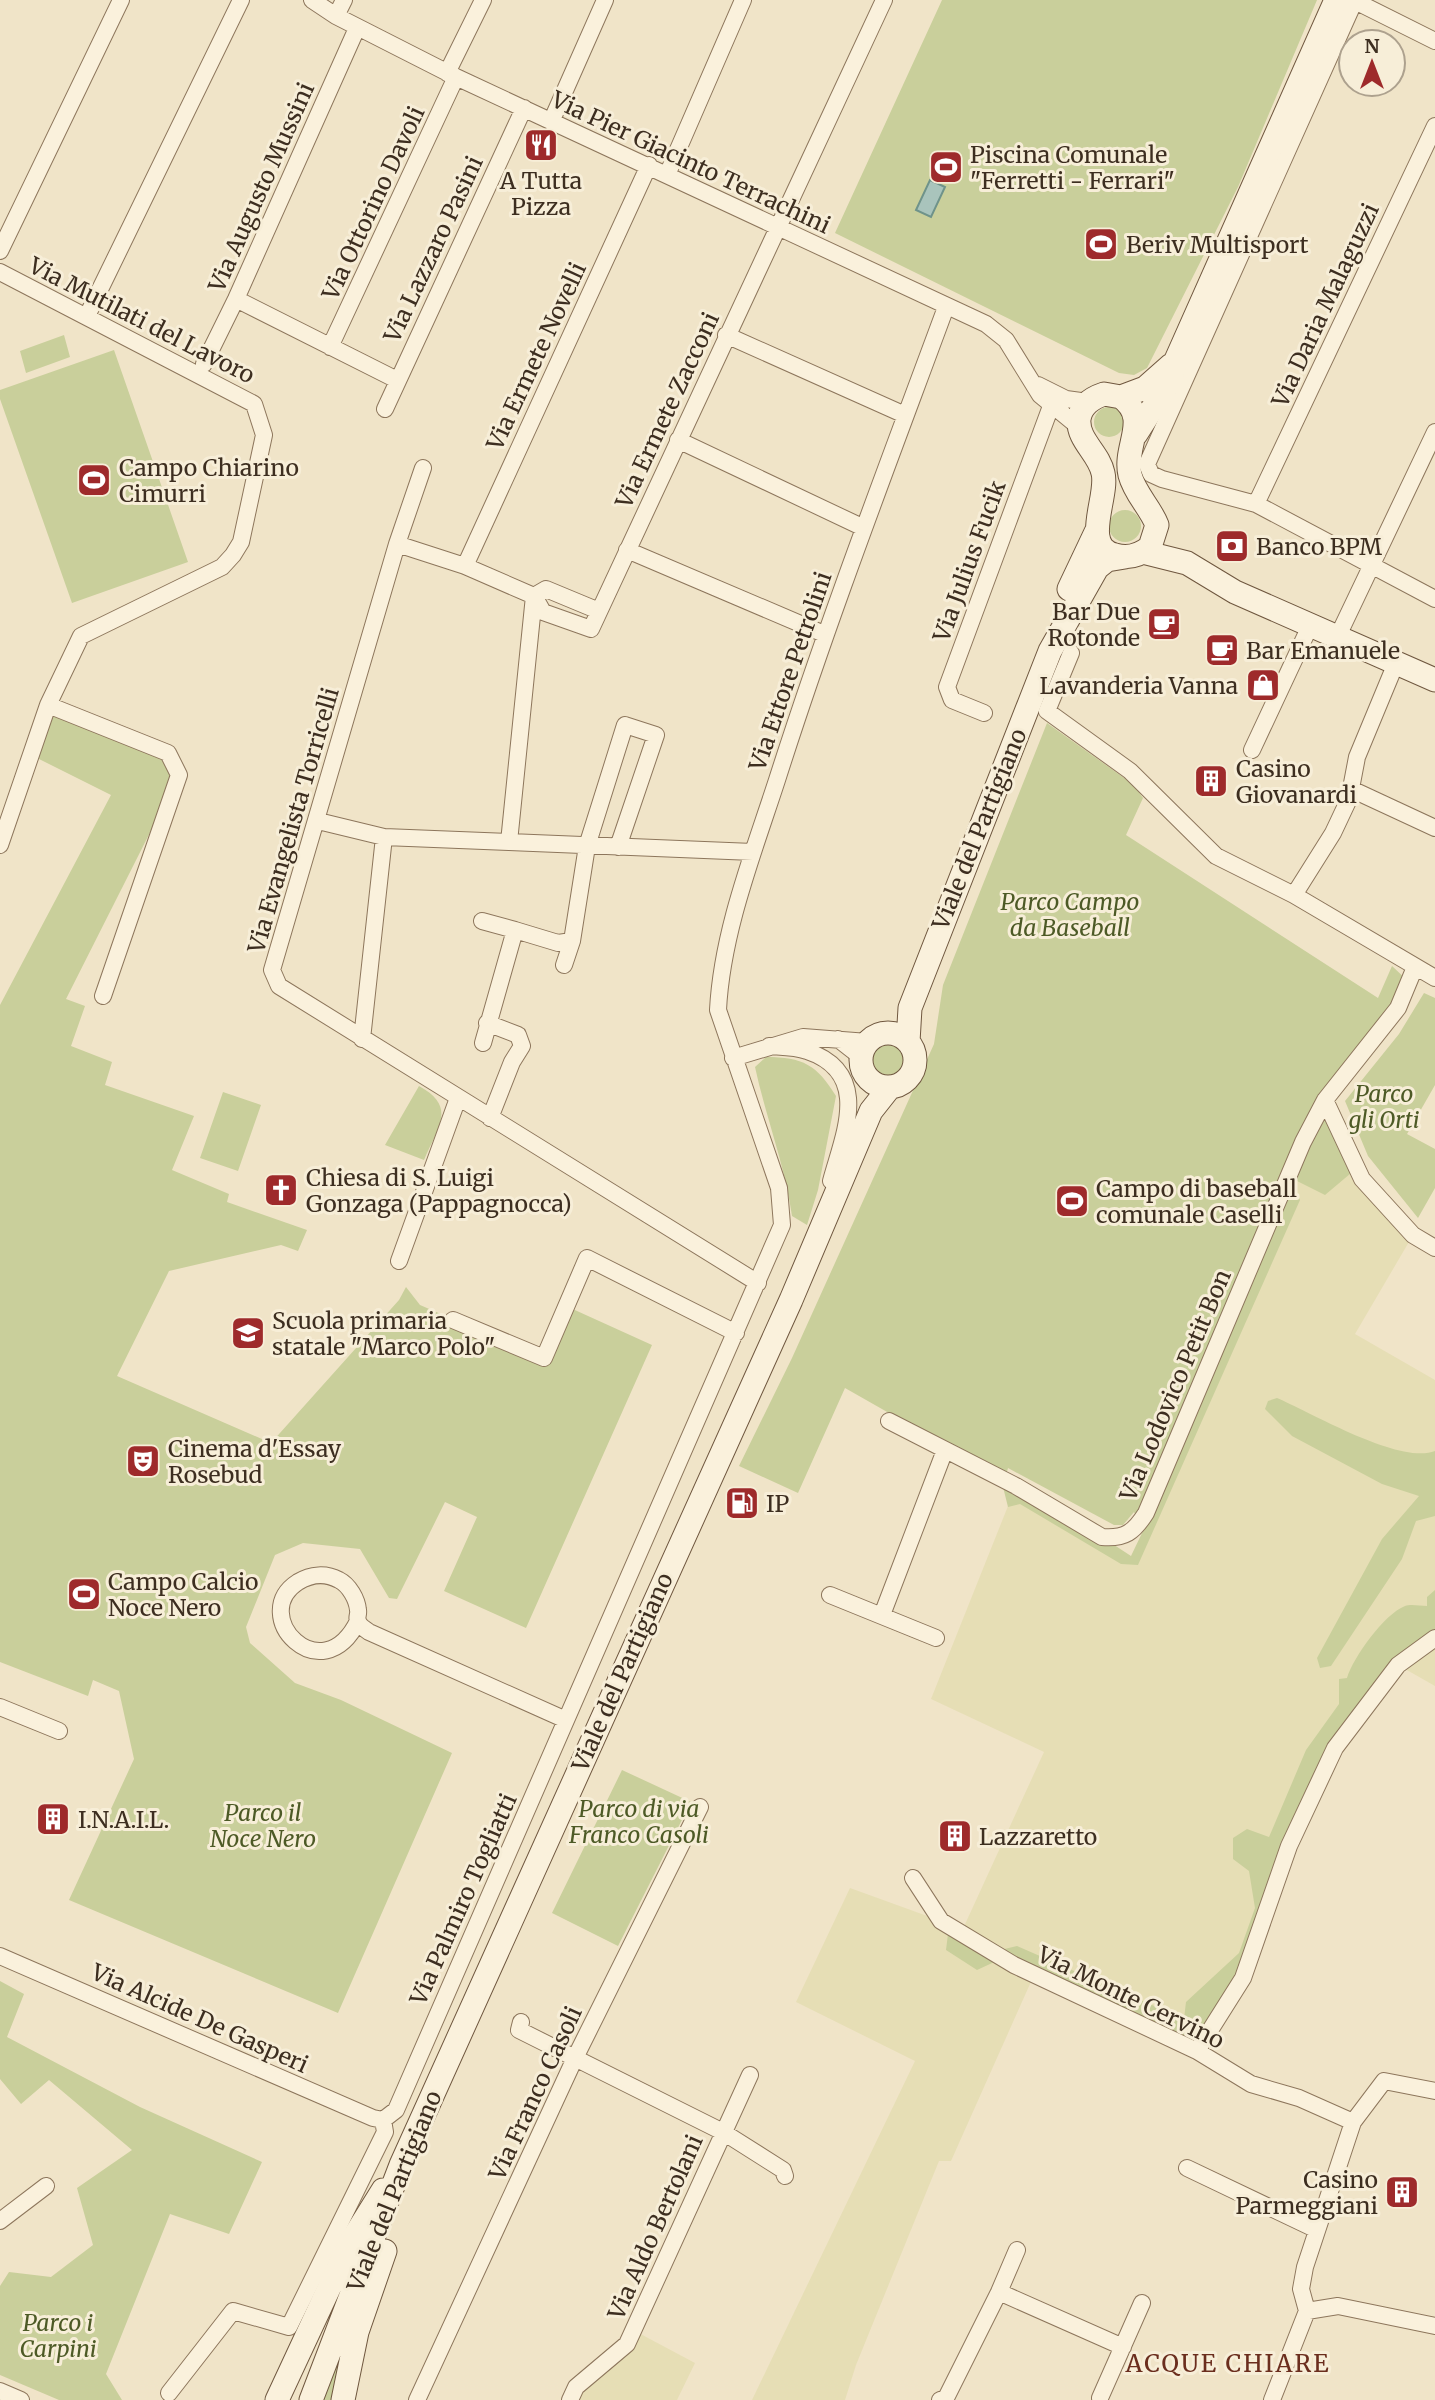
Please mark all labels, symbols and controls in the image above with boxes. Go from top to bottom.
north arrow [1337,28,1407,98]
text: N [1364,34,1380,58]
street label: Via Augusto Mussini [201,78,320,297]
street label: Via Pier Giacinto Terrachini [546,84,835,239]
street label: Via Ottorino Davoli [315,102,431,305]
restaurant icon: A Tutta Pizza [522,126,560,164]
place label: Piscina Comunale "Ferretti - Ferrari" [970,140,1175,195]
sports icon: Piscina Comunale "Ferretti - Ferrari" [927,148,965,186]
street label: Via Lazzaro Pasini [377,151,489,348]
place label: A Tutta Pizza [499,166,582,221]
street label: Via Daria Malaguzzi [1265,199,1385,412]
sports icon: Beriv Multisport [1082,225,1120,263]
place label: Beriv Multisport [1126,230,1309,259]
street label: Via Mutilati del Lavoro [23,250,260,390]
street label: Via Ermete Novelli [479,258,592,455]
street label: Via Ermete Zacconi [608,307,725,513]
place label: Campo Chiarino Cimurri [119,453,299,508]
sports icon: Campo Chiarino Cimurri [75,461,113,499]
street label: Via Julius Fucik [926,476,1012,646]
bank icon: Banco BPM [1213,527,1251,565]
place label: Banco BPM [1256,532,1382,561]
street label: Via Ettore Petrolini [742,568,838,775]
place label: Bar Due Rotonde [1048,597,1140,652]
cafe icon: Bar Due Rotonde [1145,605,1183,643]
cafe icon: Bar Emanuele [1203,631,1241,669]
place label: Bar Emanuele [1246,636,1400,665]
shop icon: Lavanderia Vanna [1244,666,1282,704]
place label: Lavanderia Vanna [1040,671,1238,700]
street label: Via Evangelista Torricelli [241,684,345,957]
street label: Viale del Partigiano [925,724,1033,935]
place label: Casino Giovanardi [1236,754,1357,809]
building icon: Casino Giovanardi [1192,762,1230,800]
park label: Parco Campo da Baseball [1001,887,1139,942]
park label: Parco gli Orti [1348,1079,1420,1134]
place label: Chiesa di S. Luigi Gonzaga (Pappagnocca) [306,1163,572,1218]
church icon: Chiesa di S. Luigi Gonzaga (Pappagnocca) [262,1171,300,1209]
place label: Campo di baseball comunale Caselli [1096,1174,1297,1229]
sports icon: Campo di baseball comunale Caselli [1053,1182,1091,1220]
street label: Via Lodovico Petit Bon [1113,1265,1237,1506]
place label: Scuola primaria statale "Marco Polo" [272,1306,495,1361]
school or university icon: Scuola primaria statale "Marco Polo" [229,1314,267,1352]
place label: Cinema d'Essay Rosebud [168,1434,342,1489]
theatre icon: Cinema d'Essay Rosebud [124,1442,162,1480]
fuel station icon: IP [723,1484,761,1522]
place label: IP [766,1489,790,1518]
place label: Campo Calcio Noce Nero [108,1567,259,1622]
street label: Viale del Partigiano [565,1568,679,1777]
sports icon: Campo Calcio Noce Nero [65,1575,103,1613]
street label: Via Palmiro Togliatti [403,1789,523,2010]
park label: Parco di via Franco Casoli [568,1794,709,1849]
park label: Parco il Noce Nero [210,1798,316,1853]
building icon: I.N.A.I.L. [34,1800,72,1838]
place label: I.N.A.I.L. [78,1805,169,1834]
building icon: Lazzaretto [936,1817,974,1855]
place label: Lazzaretto [979,1822,1097,1851]
street label: Via Monte Cervino [1032,1939,1229,2055]
street label: Via Alcide De Gasperi [86,1957,313,2079]
street label: Via Franco Casoli [482,2001,588,2185]
street label: Viale del Partigiano [340,2086,448,2297]
street label: Via Aldo Bertolani [601,2130,709,2325]
place label: Casino Parmeggiani [1235,2165,1378,2220]
building icon: Casino Parmeggiani [1383,2173,1421,2211]
park label: Parco i Carpini [19,2308,97,2363]
district label: ACQUE CHIARE [1125,2348,1330,2379]

